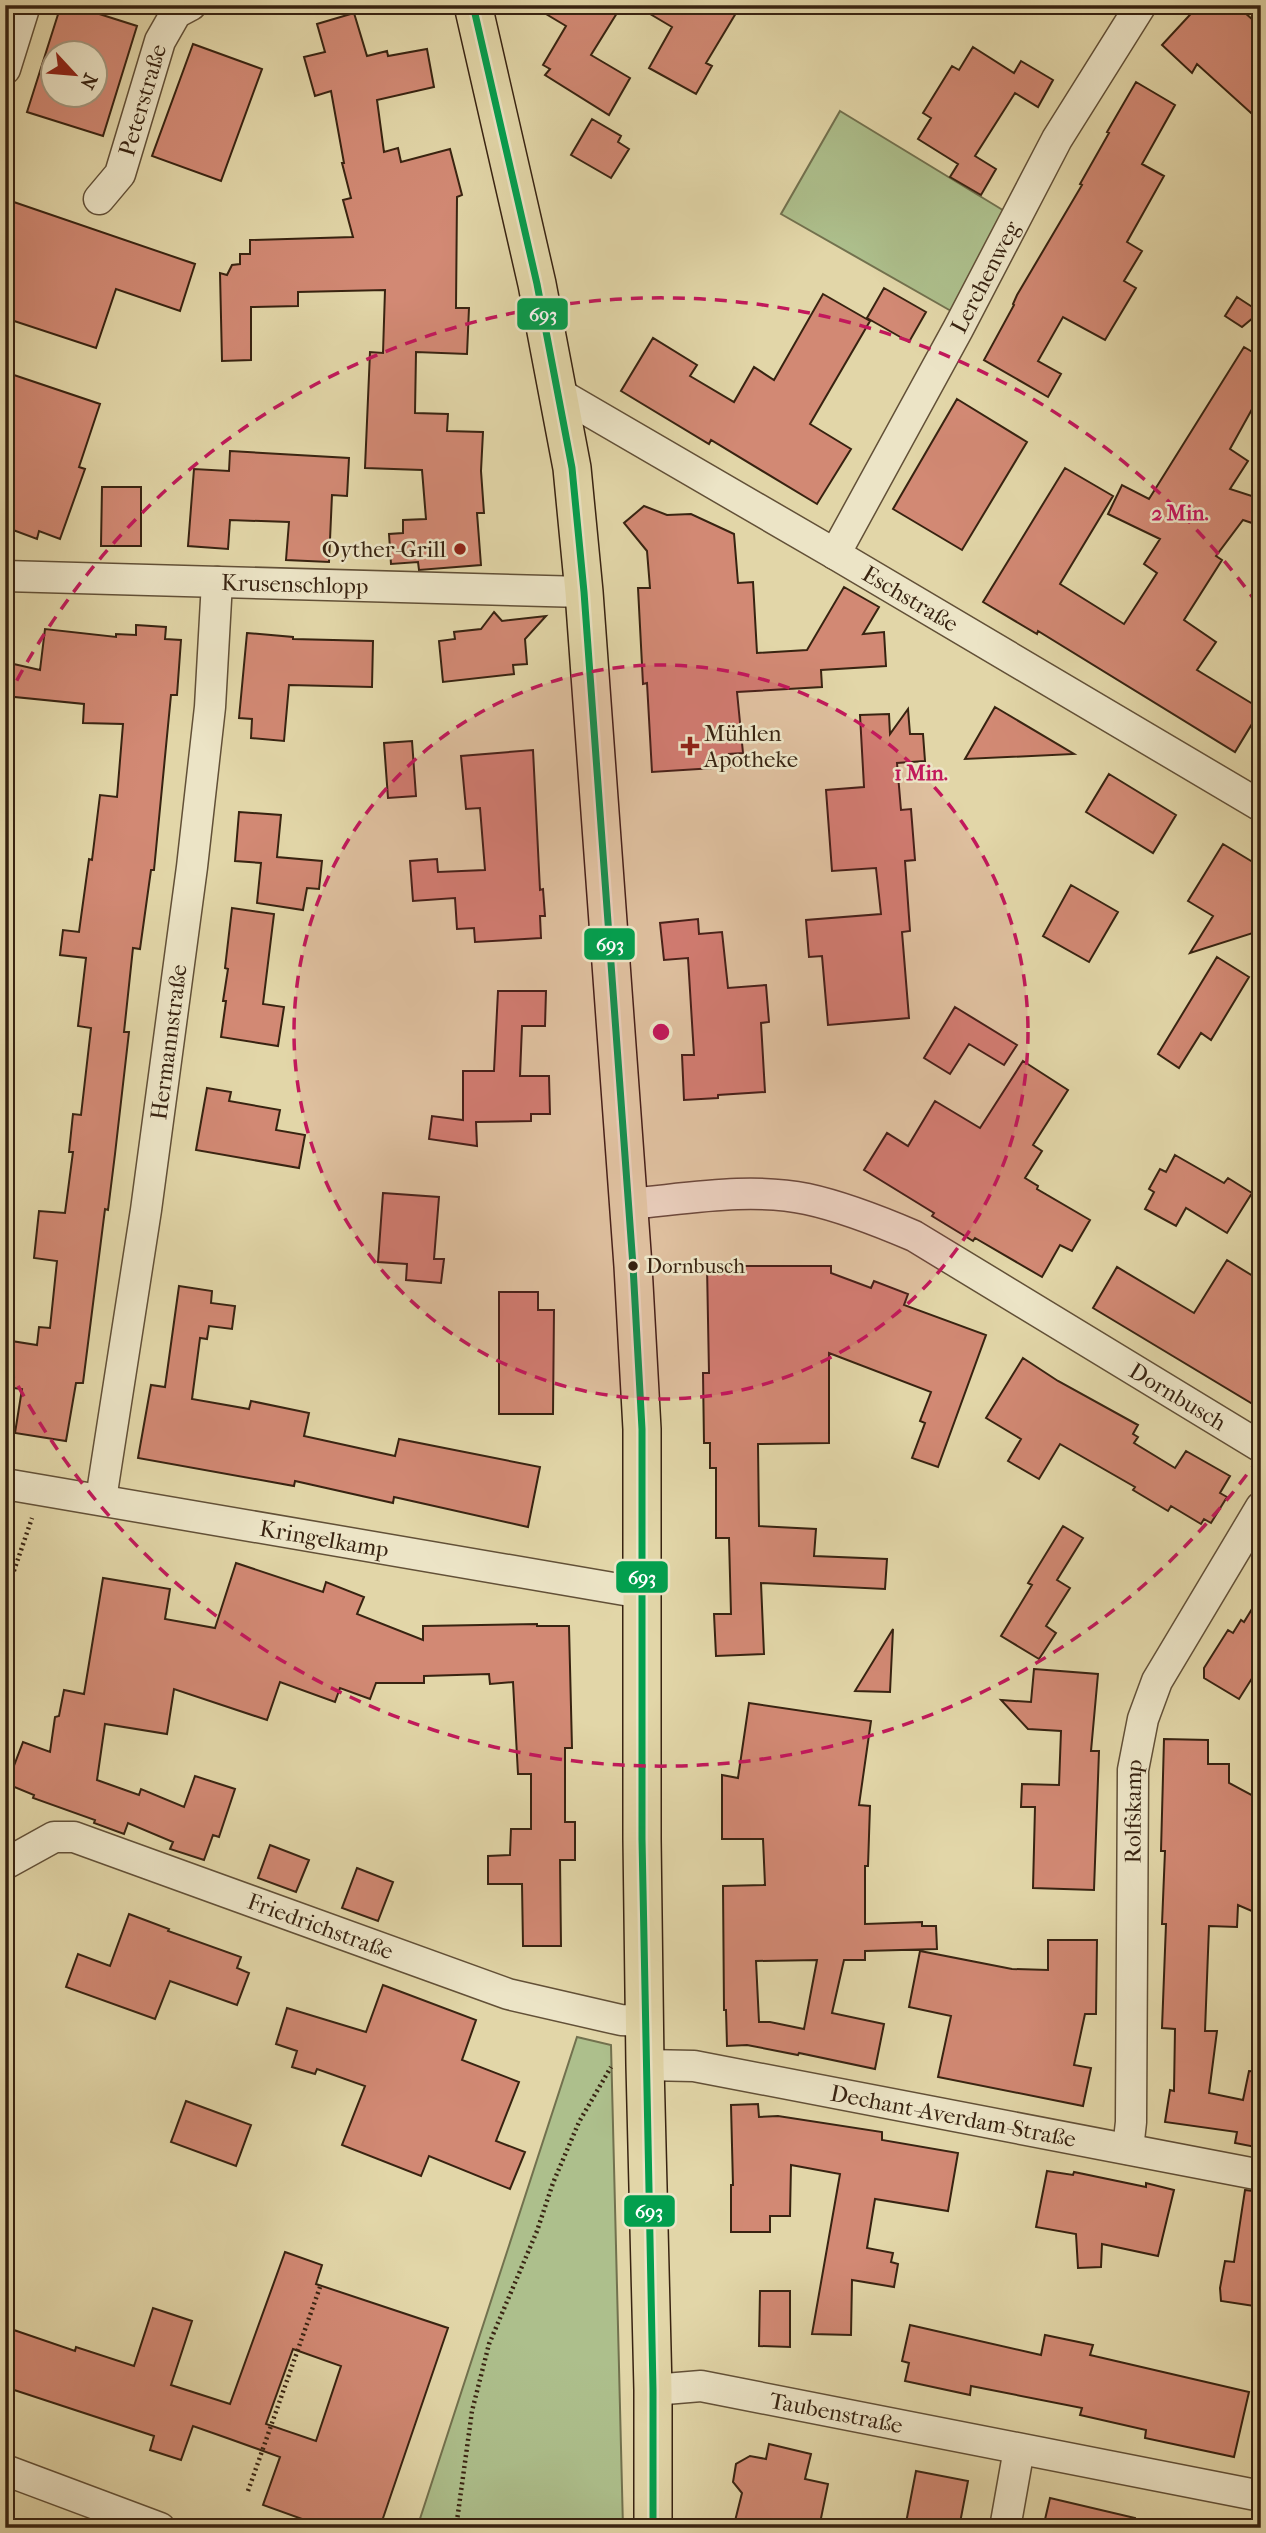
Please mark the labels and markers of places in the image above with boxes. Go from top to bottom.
place label: Oyther-Grill [322,536,447,563]
marker: Oyther-Grill [452,541,468,557]
place label: Mühlen Apotheke [703,720,798,773]
marker: Mühlen Apotheke [682,738,698,754]
centre of rings [649,1020,673,1044]
place label: Dornbusch [646,1254,745,1278]
marker: Dornbusch [626,1259,640,1273]

